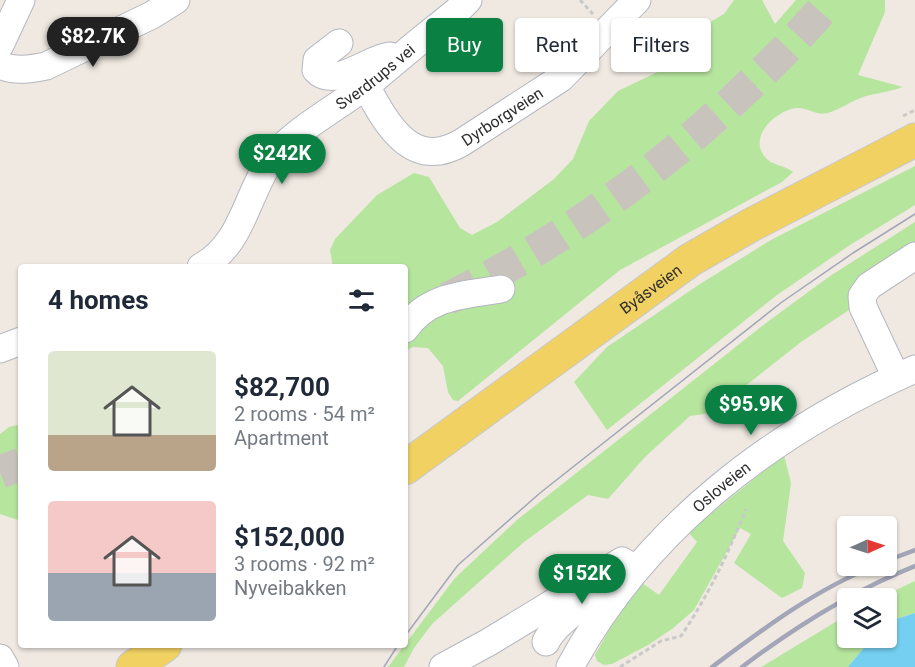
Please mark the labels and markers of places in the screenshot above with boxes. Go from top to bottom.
pin: $82.7K [44,17,142,68]
pin: $242K [240,134,324,185]
pin: $95.9K [702,385,800,436]
pin: $152K [540,554,624,605]

